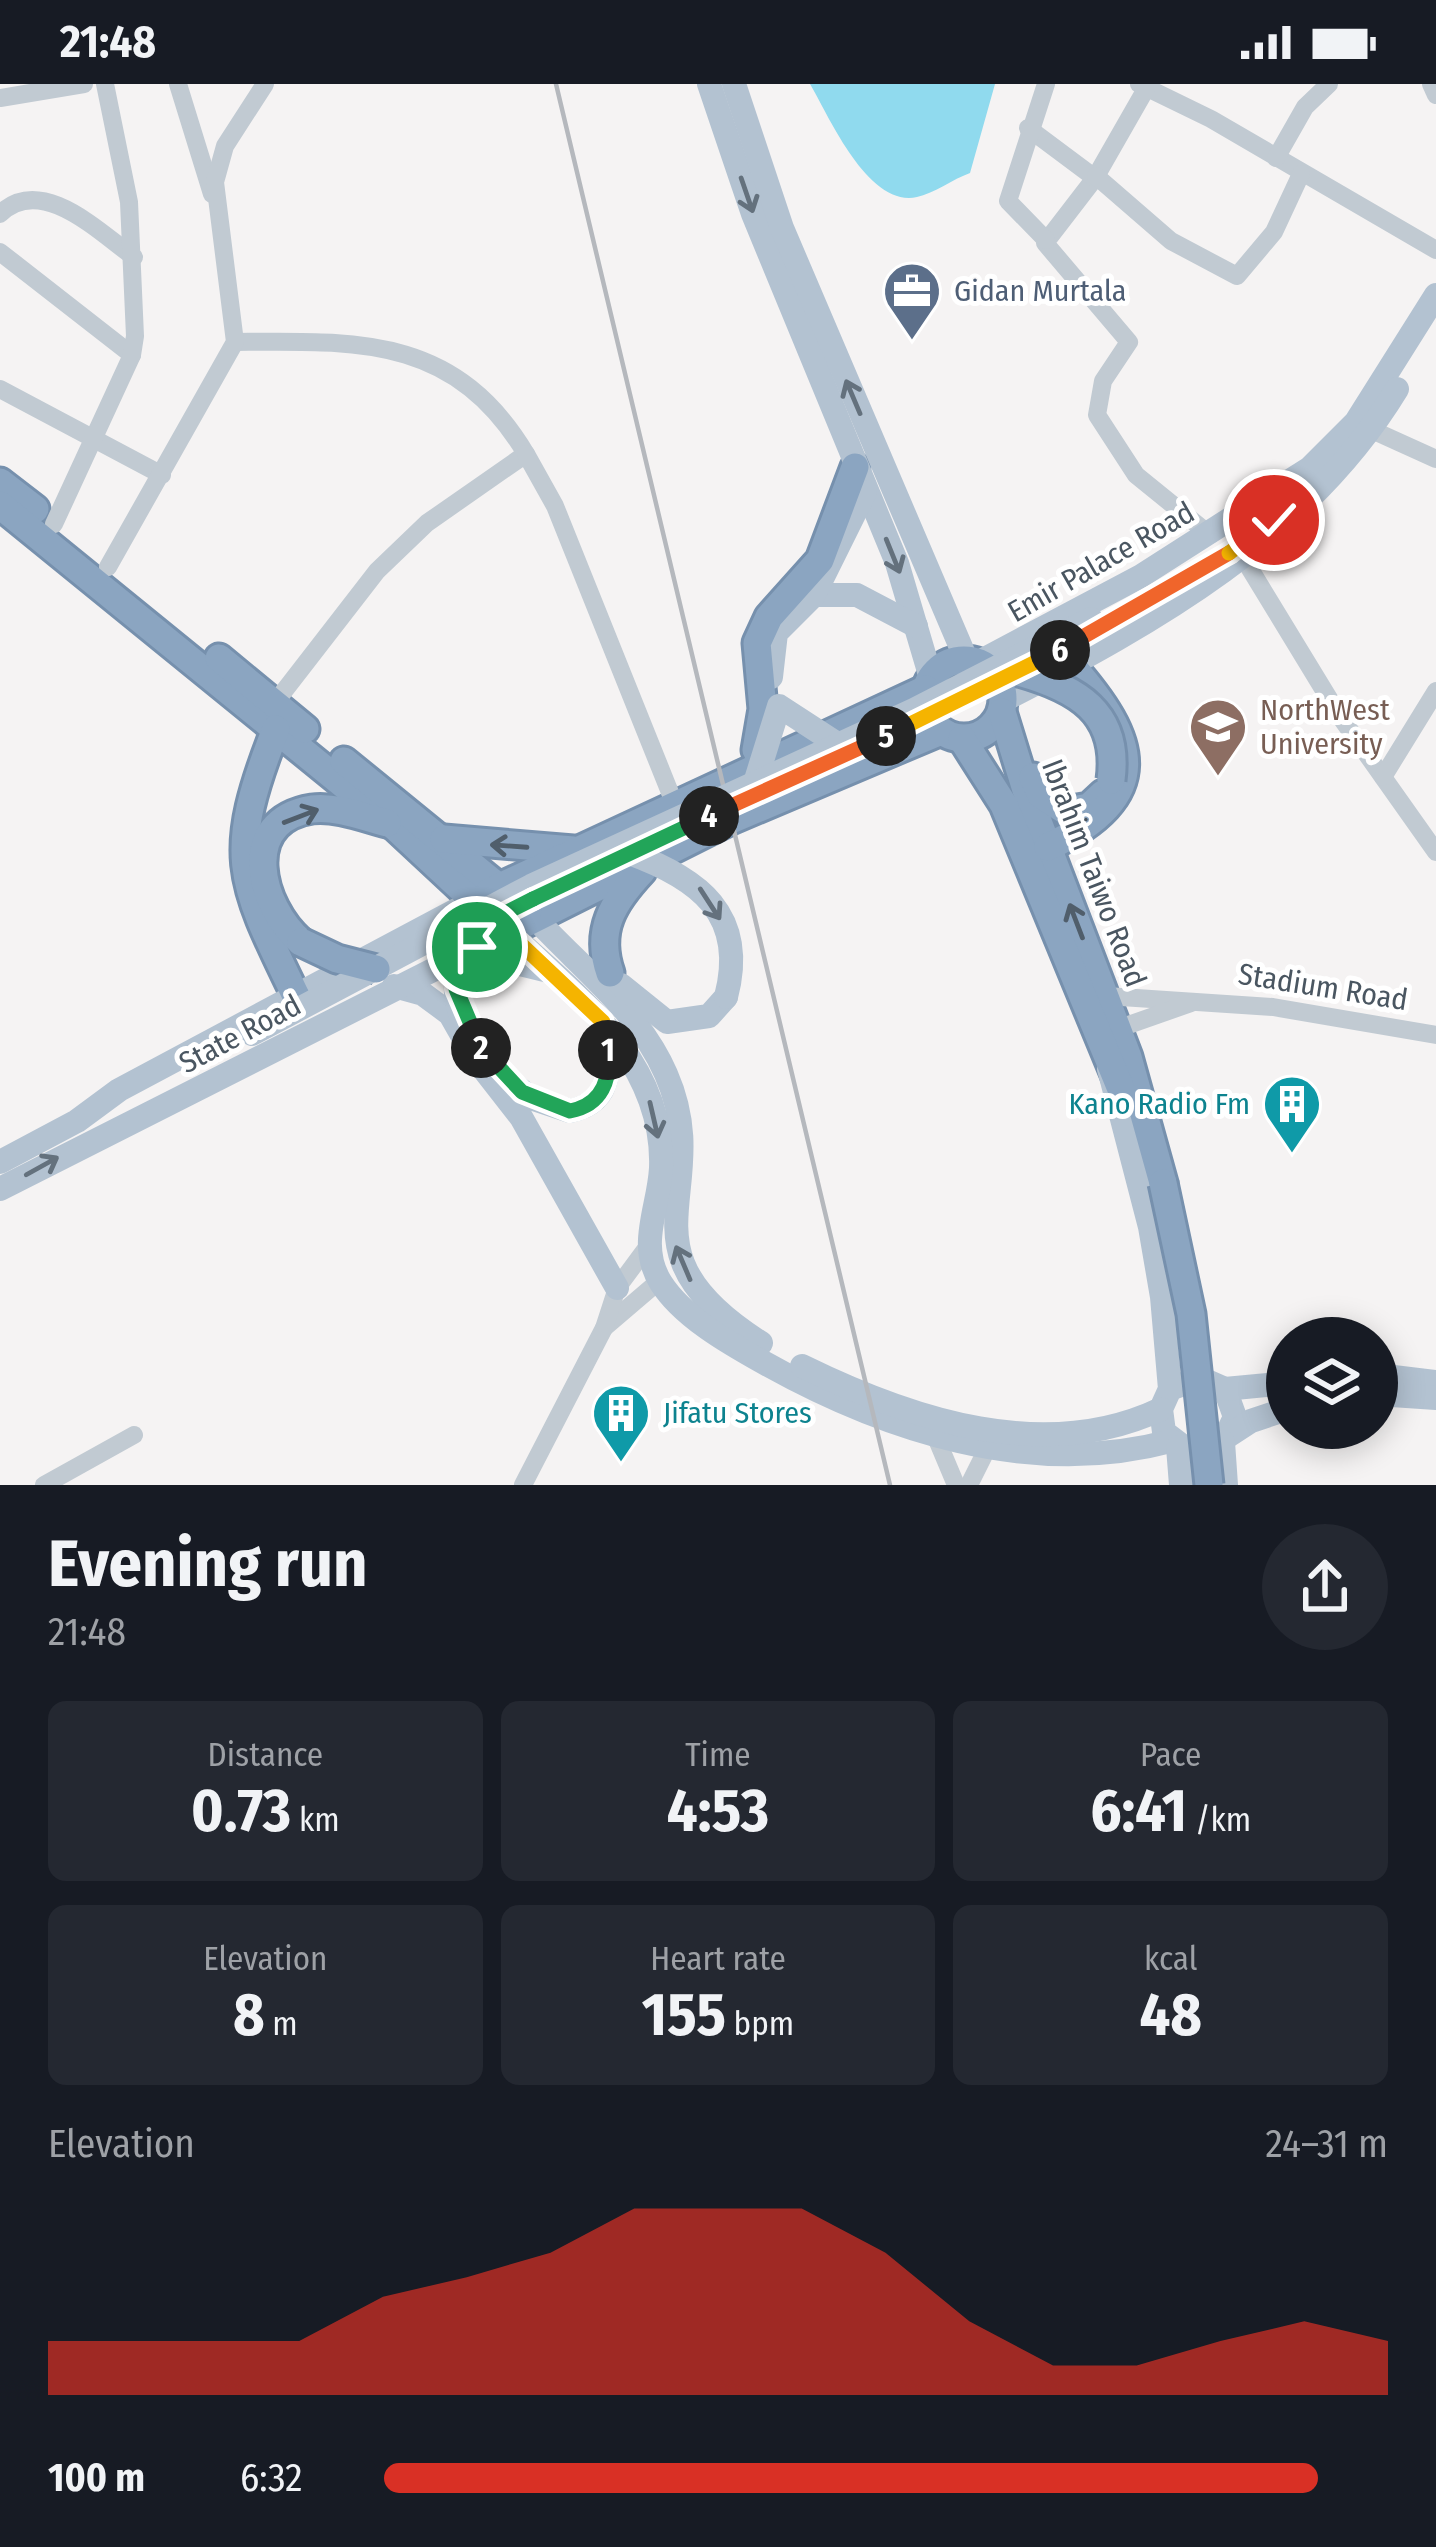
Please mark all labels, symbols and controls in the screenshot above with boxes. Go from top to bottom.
text: 21:48 [60,15,156,69]
one-way arrow [737,175,759,213]
office icon: Gidan Murtala [881,260,943,342]
place label: Gidan Murtala [954,273,1126,309]
one-way arrow [841,380,863,416]
pin [1223,469,1325,571]
icon: check [1241,487,1307,553]
street label: Emir Palace Road [1001,494,1201,630]
one-way arrow [884,537,905,574]
pin: 6 [1030,620,1090,680]
text: 6 [1051,630,1069,670]
place label: NorthWest University [1260,692,1390,762]
school or university icon: NorthWest University [1187,696,1249,778]
pin: 5 [856,706,916,766]
text: 5 [878,716,894,756]
street label: Ibrahim Taiwo Road [1034,754,1154,992]
pin: 4 [679,786,739,846]
text: 4 [701,796,717,836]
one-way arrow [282,804,319,825]
one-way arrow [490,835,529,858]
one-way arrow [697,887,722,920]
pin [426,896,528,998]
one-way arrow [1064,903,1086,940]
icon: arrive [444,914,510,980]
street label: Stadium Road [1236,956,1410,1018]
street label: State Road [173,987,307,1081]
pin: 2 [451,1018,511,1078]
pin: 1 [578,1020,638,1080]
text: 2 [473,1028,489,1068]
text: 1 [601,1030,615,1070]
building icon: Kano Radio Fm [1261,1073,1323,1155]
place label: Kano Radio Fm [1069,1086,1250,1122]
one-way arrow [643,1100,666,1138]
one-way arrow [23,1154,58,1178]
one-way arrow [671,1245,693,1281]
map controls [1266,1317,1398,1449]
button: layers [1266,1317,1398,1449]
building icon: Jifatu Stores [590,1382,652,1464]
place label: Jifatu Stores [663,1395,812,1431]
text: Evening run [48,1524,368,1603]
button: share [1262,1524,1388,1650]
text: 21:48 [48,1609,126,1655]
text: Distance [208,1735,323,1775]
text: Time [685,1735,751,1775]
text: Pace [1140,1735,1201,1775]
text: 0.73 [191,1775,291,1847]
text: 4:53 [667,1775,769,1847]
text: 6:41 [1090,1775,1187,1847]
text: km [291,1800,340,1840]
text: /km [1187,1800,1251,1840]
text: Elevation [203,1939,327,1979]
text: Heart rate [650,1939,786,1979]
text: kcal [1144,1939,1197,1979]
text: 8 [233,1979,265,2051]
text: 155 [642,1979,726,2051]
text: 48 [1139,1979,1202,2051]
text: m [265,2004,298,2044]
text: bpm [726,2004,794,2044]
text: Elevation [48,2121,195,2167]
text: 24–31 m [1266,2121,1388,2167]
text: 100 m [48,2455,145,2501]
text: 6:32 [240,2455,302,2501]

